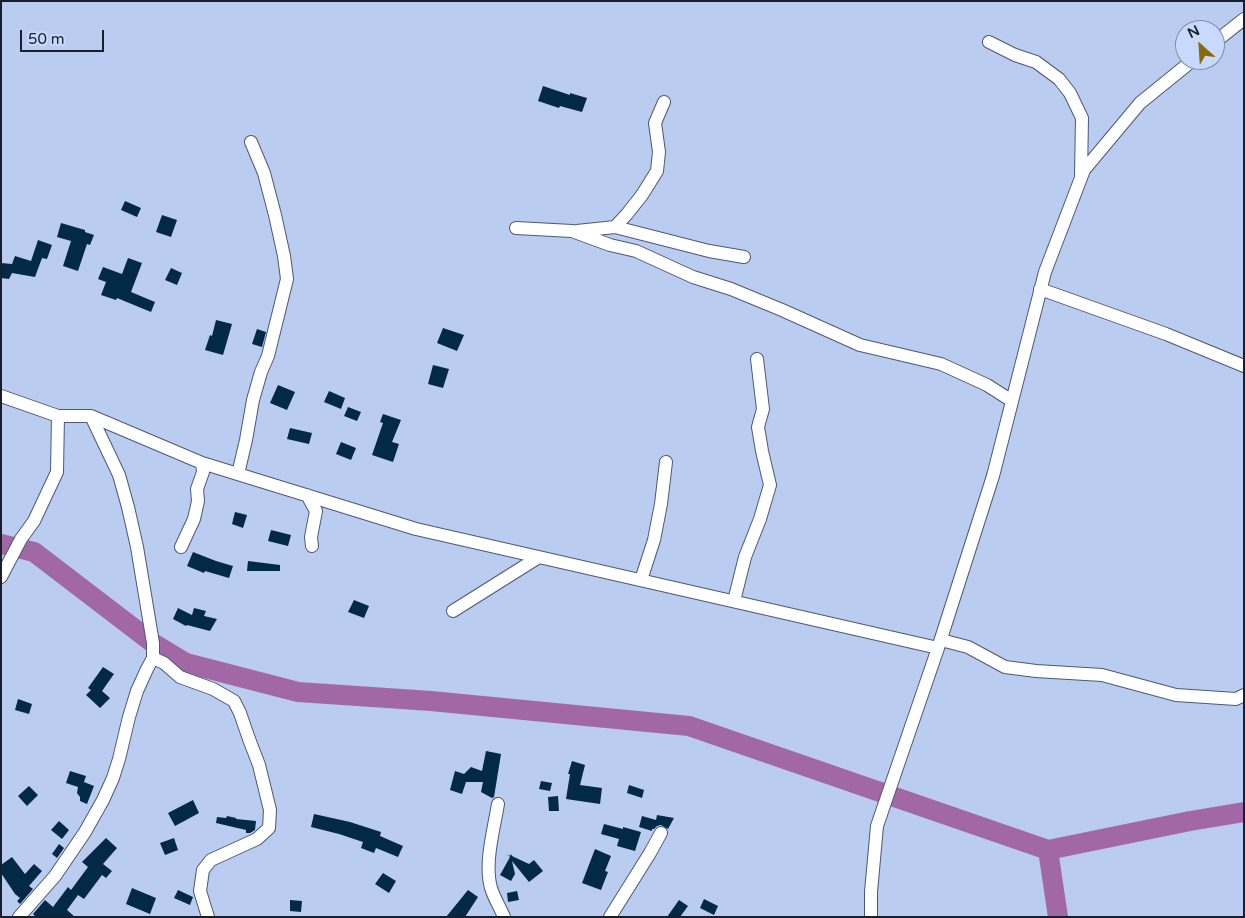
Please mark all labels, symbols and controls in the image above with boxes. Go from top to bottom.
scale bar [22,20,106,52]
north arrow [1175,20,1225,70]
text: N [1185,22,1202,42]
text: 50 m [28,30,65,48]

